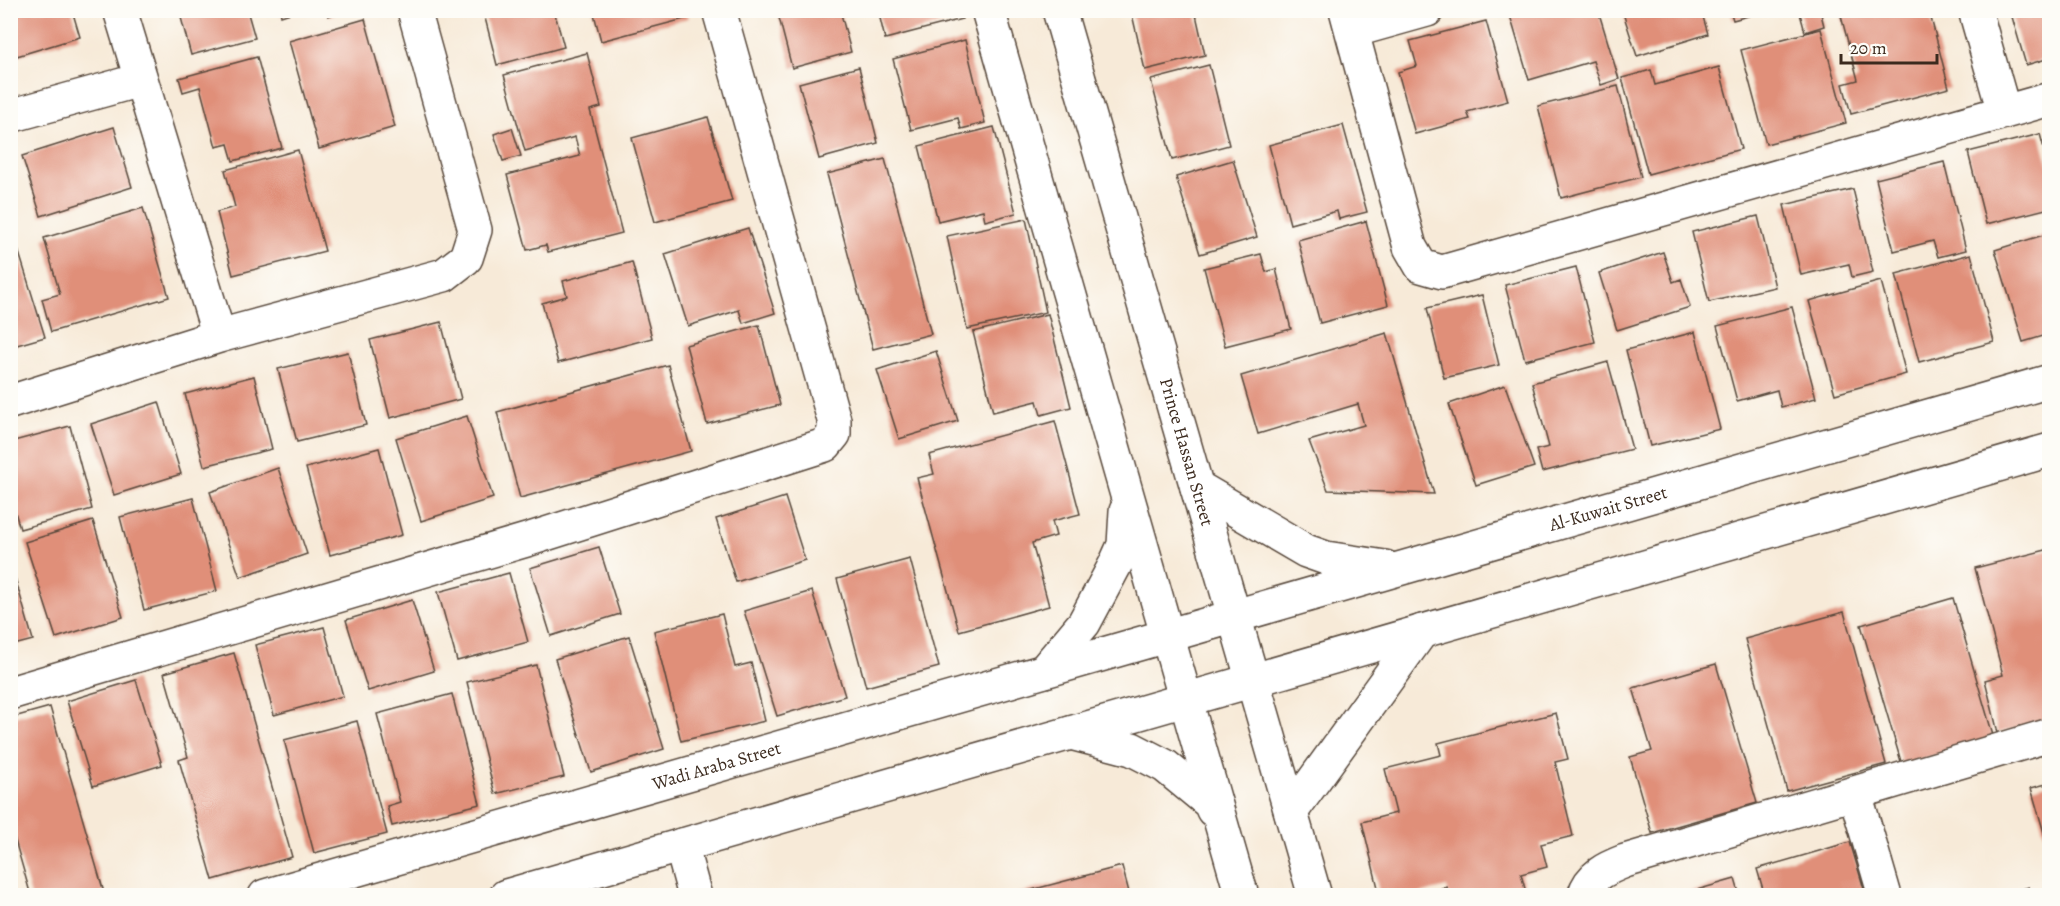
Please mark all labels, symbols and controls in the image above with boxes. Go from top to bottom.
scale bar [1841,27,1937,65]
text: 20 m [1850,36,1887,60]
street label: Prince Hassan Street [1154,375,1219,529]
street label: Al-Kuwait Street [1546,480,1670,537]
street label: Wadi Araba Street [649,736,784,796]

